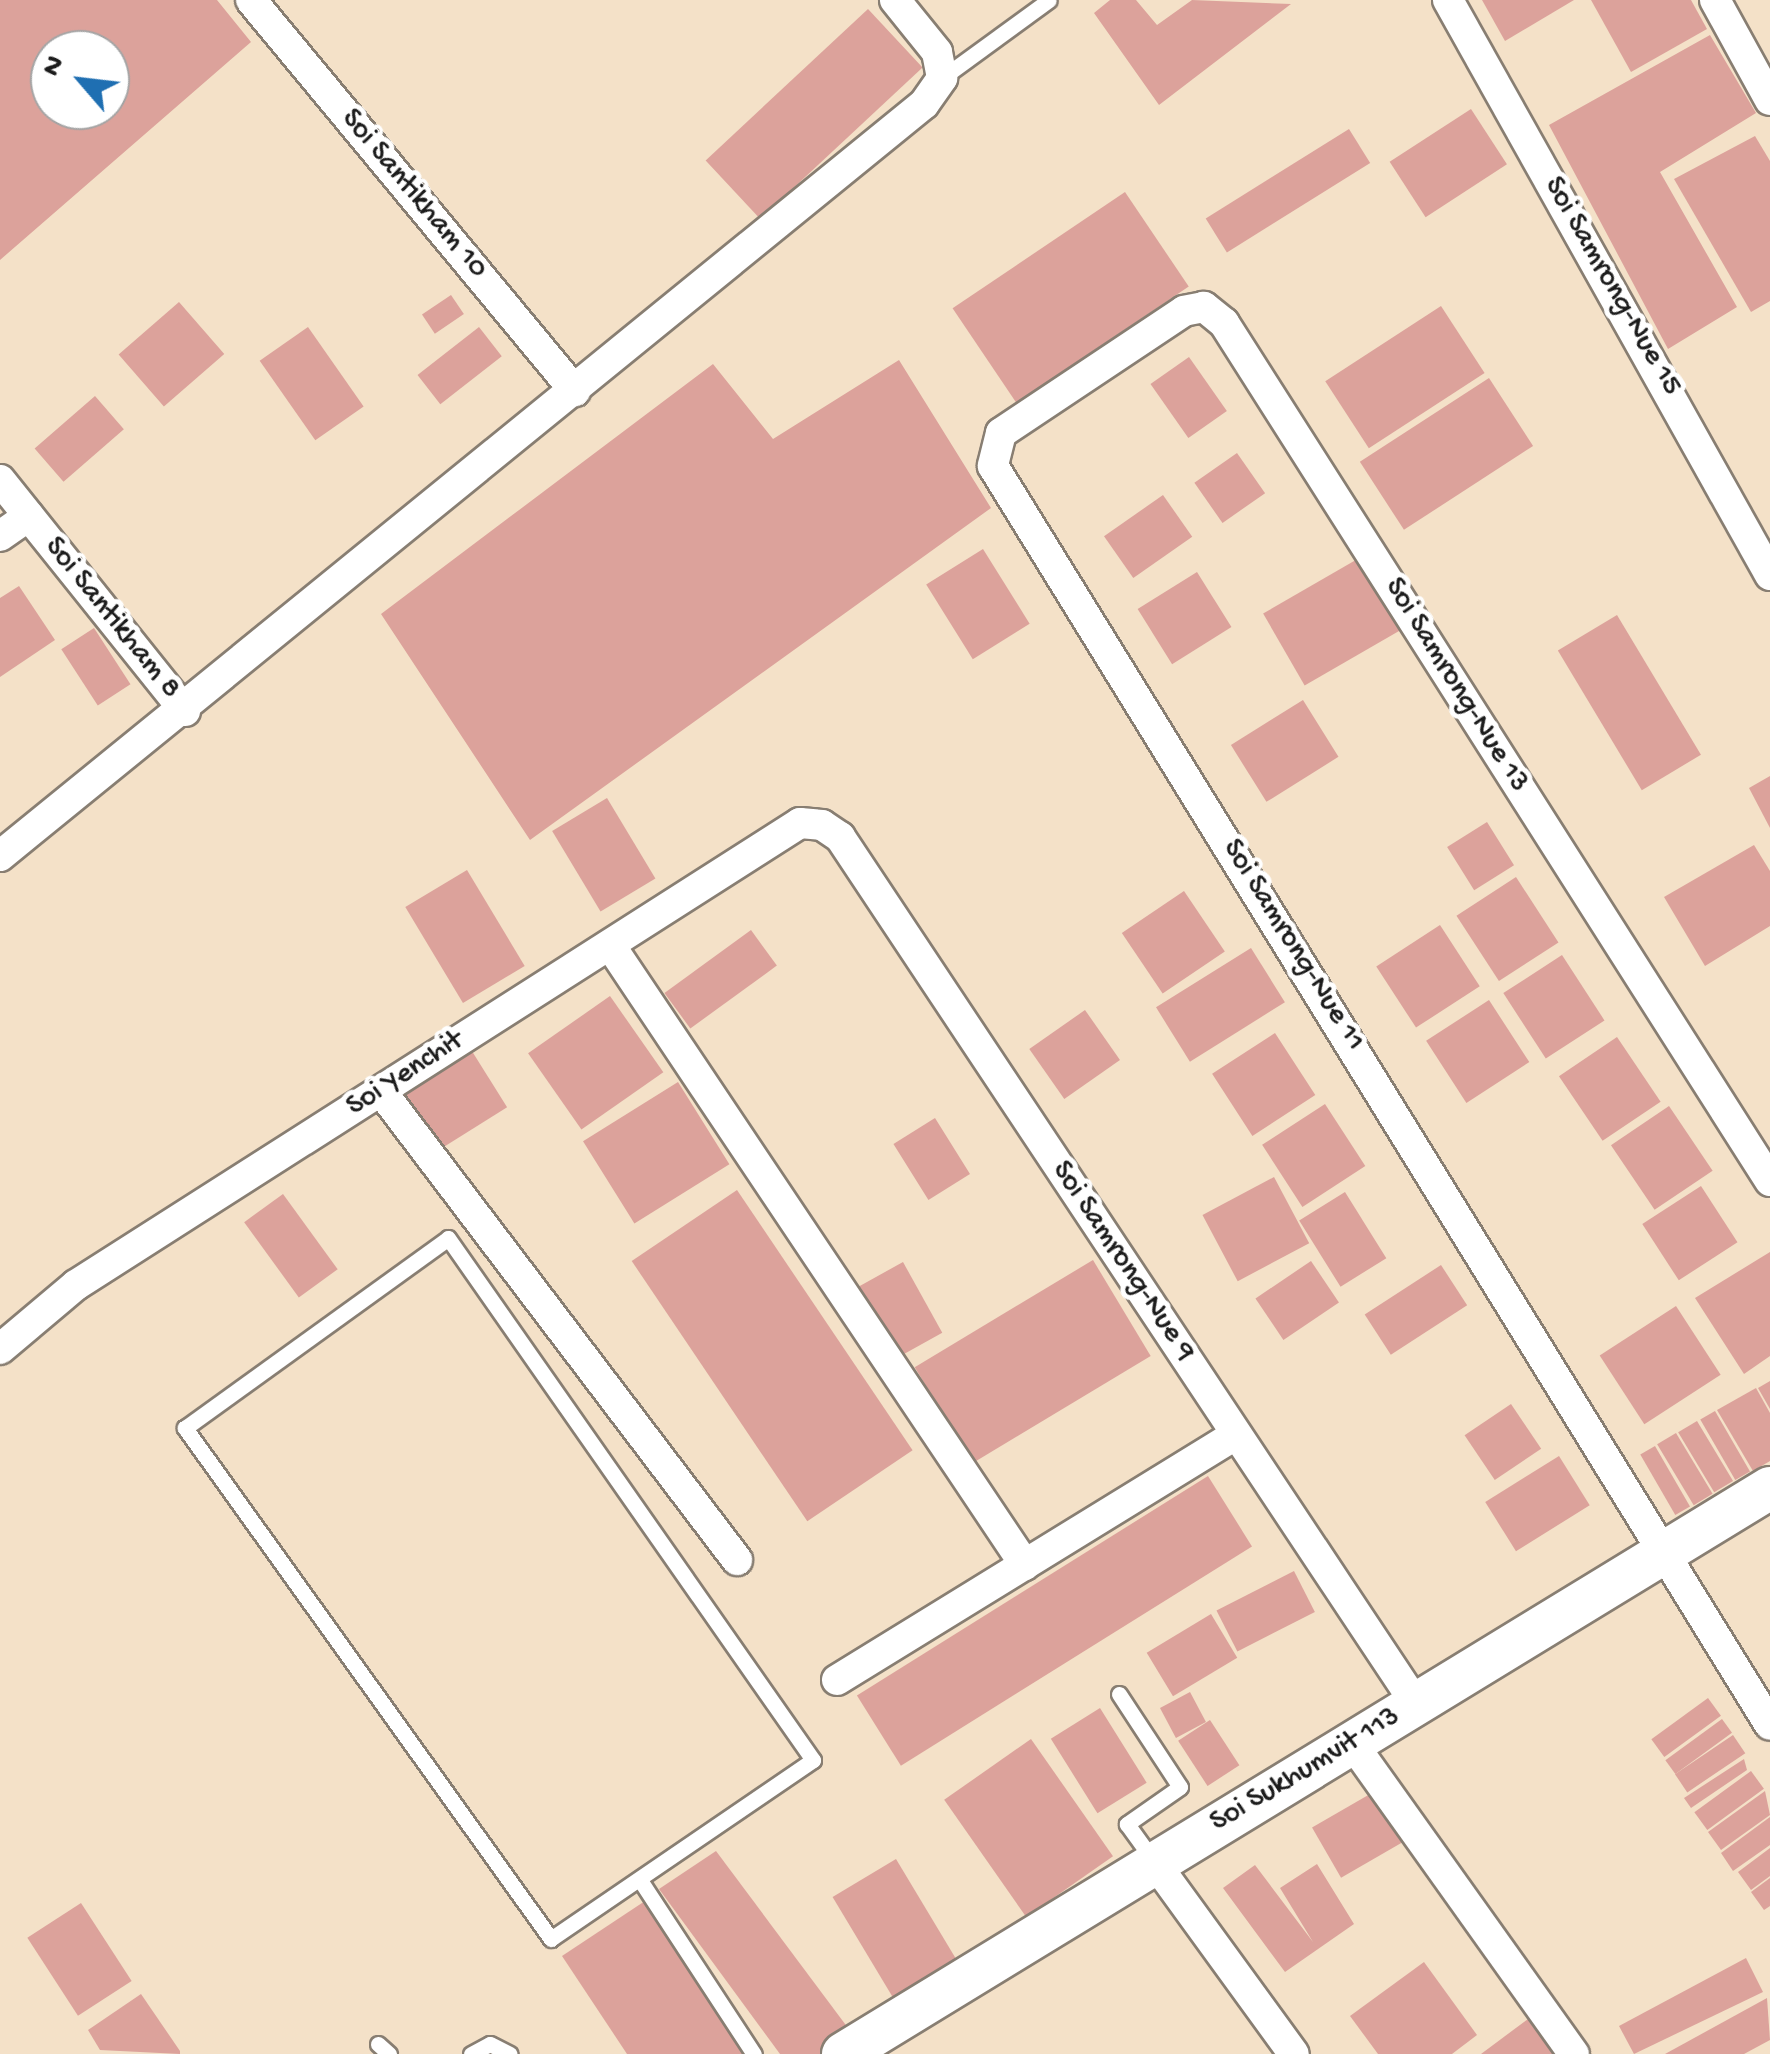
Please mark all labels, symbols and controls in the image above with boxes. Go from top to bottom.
north arrow [30,30,130,130]
text: N [36,51,74,82]
street label: Soi Santikham 10 [332,103,494,287]
street label: Soi Samrong-Nue 15 [1534,171,1688,403]
street label: Soi Santikham 8 [35,531,187,707]
street label: Soi Samrong-Nue 13 [1375,572,1535,800]
street label: Soi Samrong-Nue 11 [1213,834,1371,1058]
street label: Soi Yenchit [341,1024,471,1126]
street label: Soi Samrong-Nue 9 [1042,1155,1202,1369]
street label: Soi Sukhumvit 113 [1205,1700,1407,1842]

